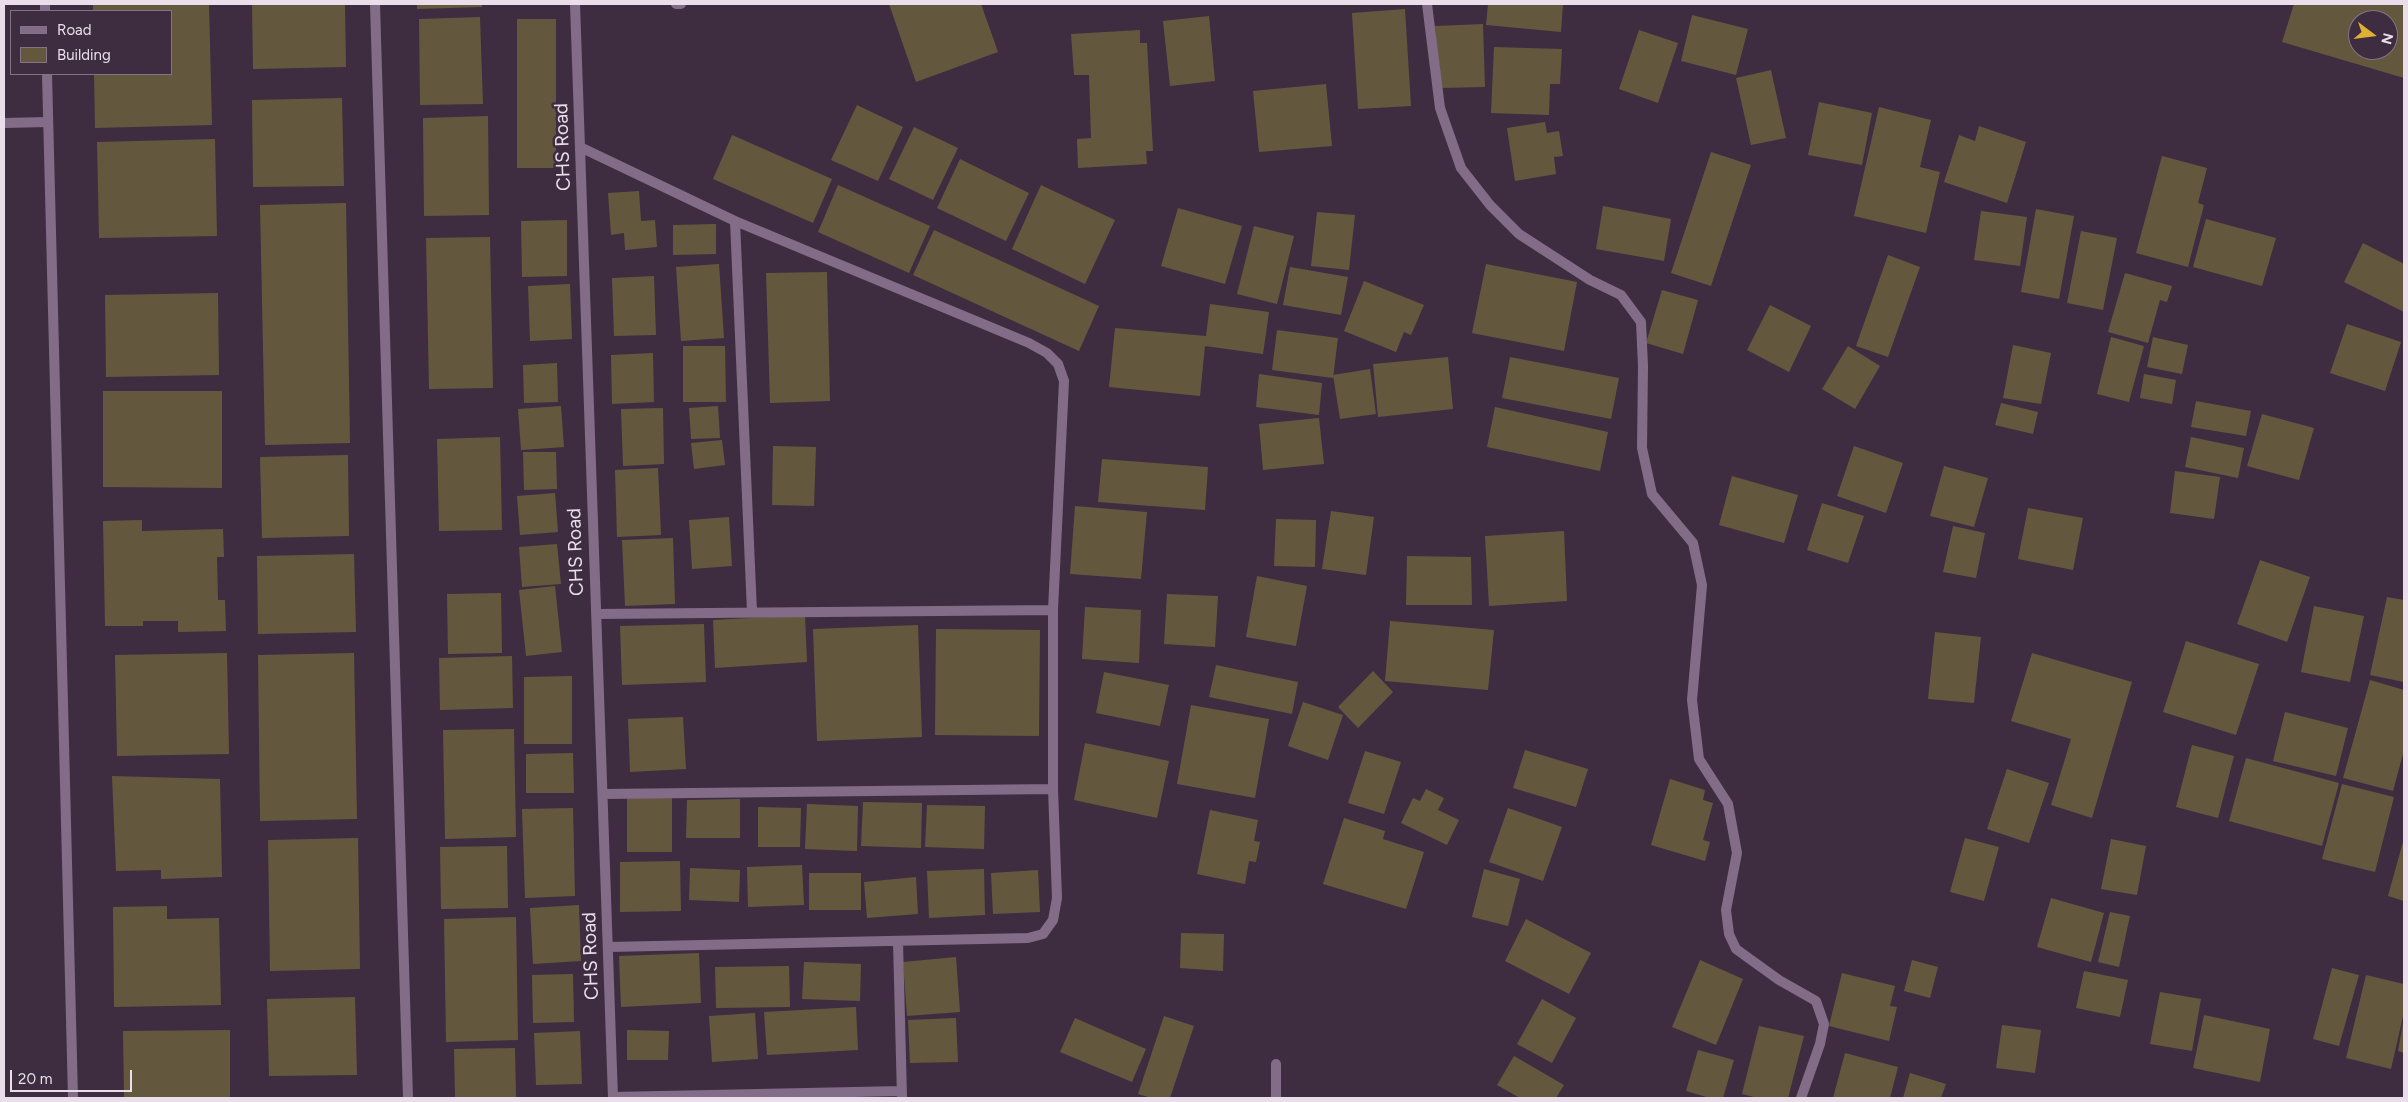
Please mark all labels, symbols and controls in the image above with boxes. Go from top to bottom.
legend [10,10,172,75]
north arrow [2348,10,2398,60]
text: Road [57,21,92,39]
text: N [2377,31,2397,46]
text: Building [57,46,111,64]
street label: CHS Road [550,103,576,191]
street label: CHS Road [563,508,589,596]
street label: CHS Road [578,912,604,1000]
scale bar [12,1060,135,1092]
text: 20 m [18,1070,52,1088]

